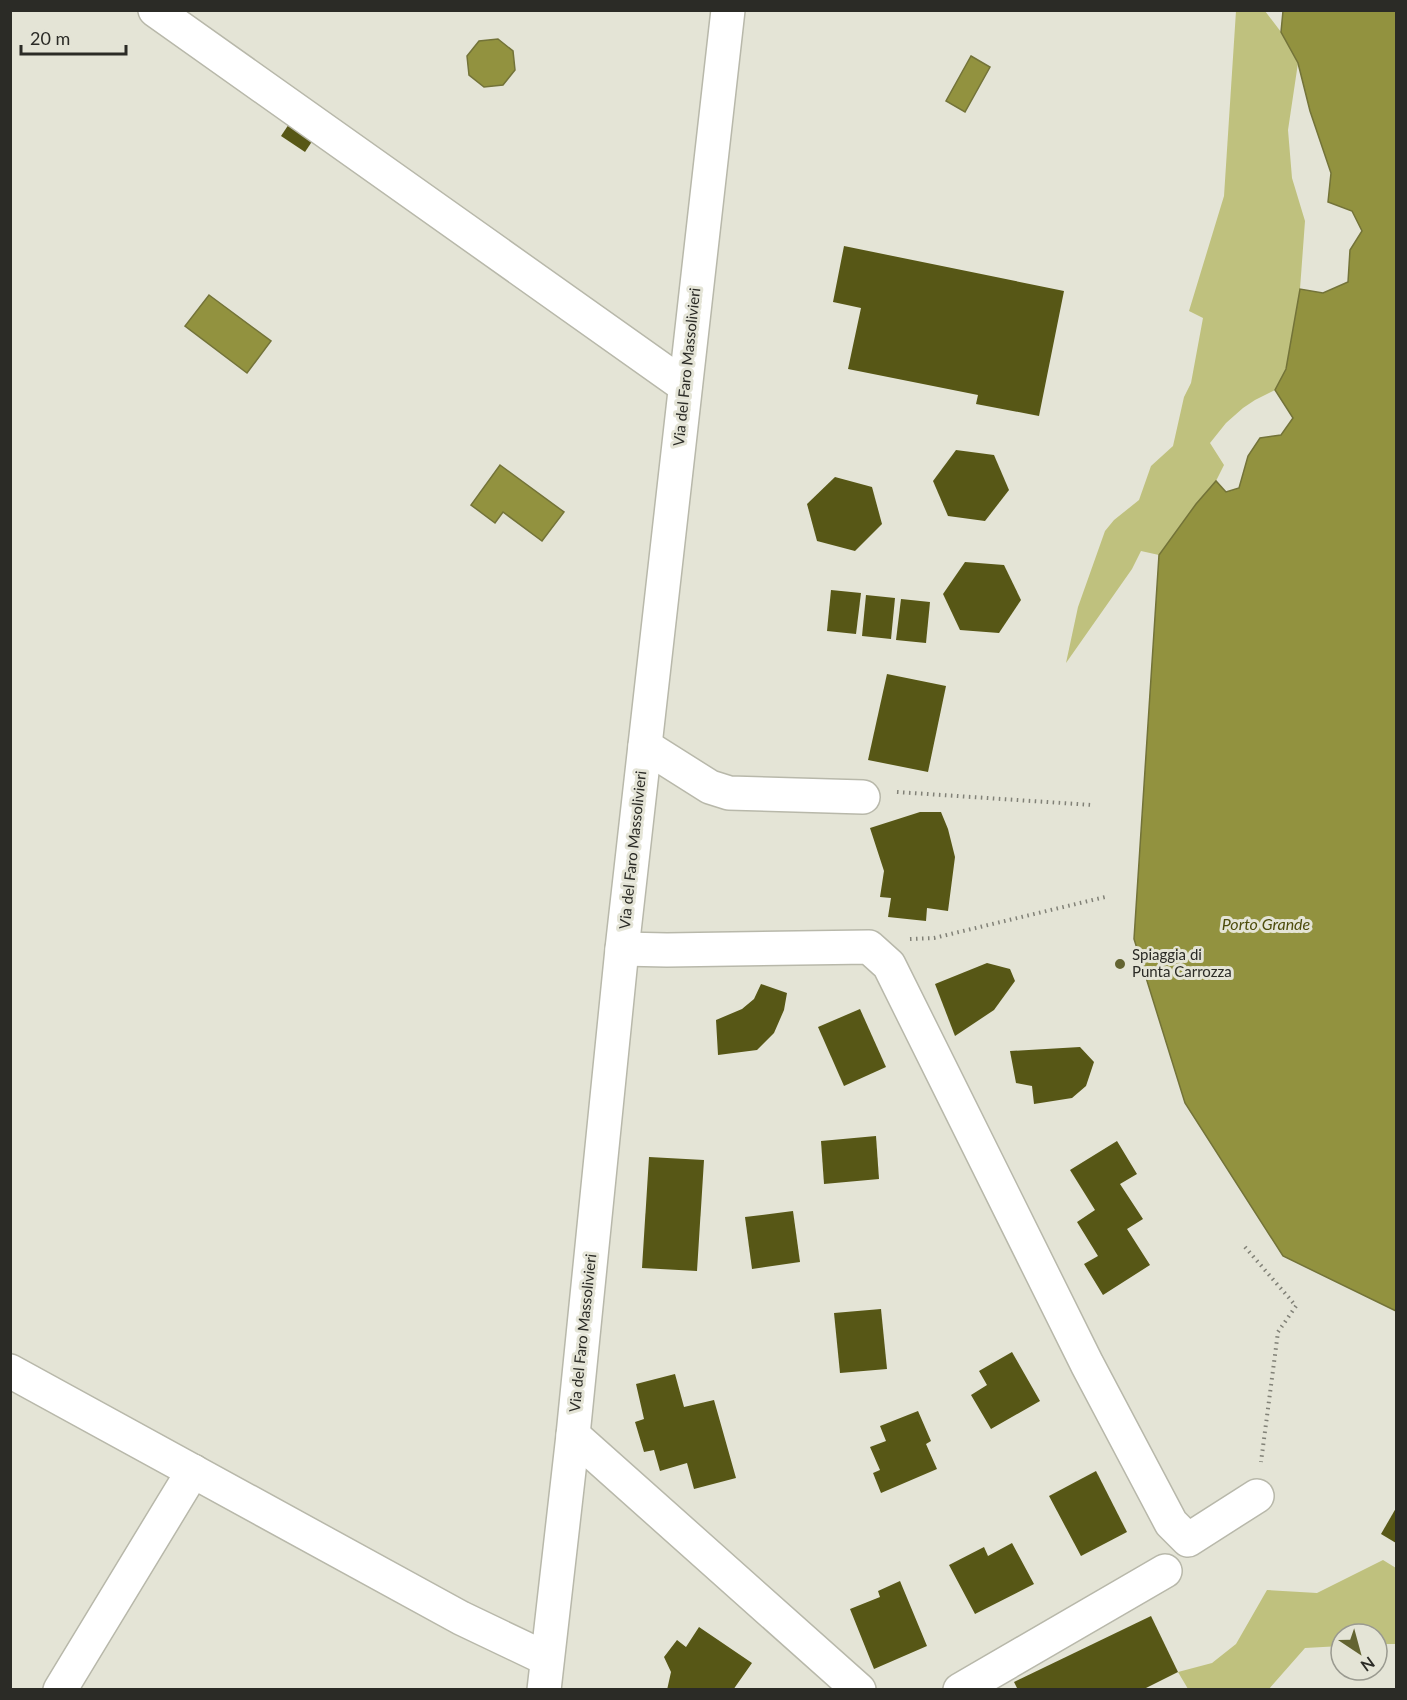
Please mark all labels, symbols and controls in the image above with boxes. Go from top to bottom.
scale bar [21,18,126,56]
text: 20 m [30,27,70,49]
street label: Via del Faro Massolivieri [669,287,703,447]
street label: Via del Faro Massolivieri [615,770,649,930]
water label: Porto Grande [1222,914,1311,933]
place label: Spiaggia di Punta Carrozza [1132,945,1232,980]
marker: Spiaggia di Punta Carrozza [1113,957,1127,971]
street label: Via del Faro Massolivieri [565,1253,599,1413]
north arrow [1329,1622,1389,1682]
text: N [1358,1653,1379,1676]

